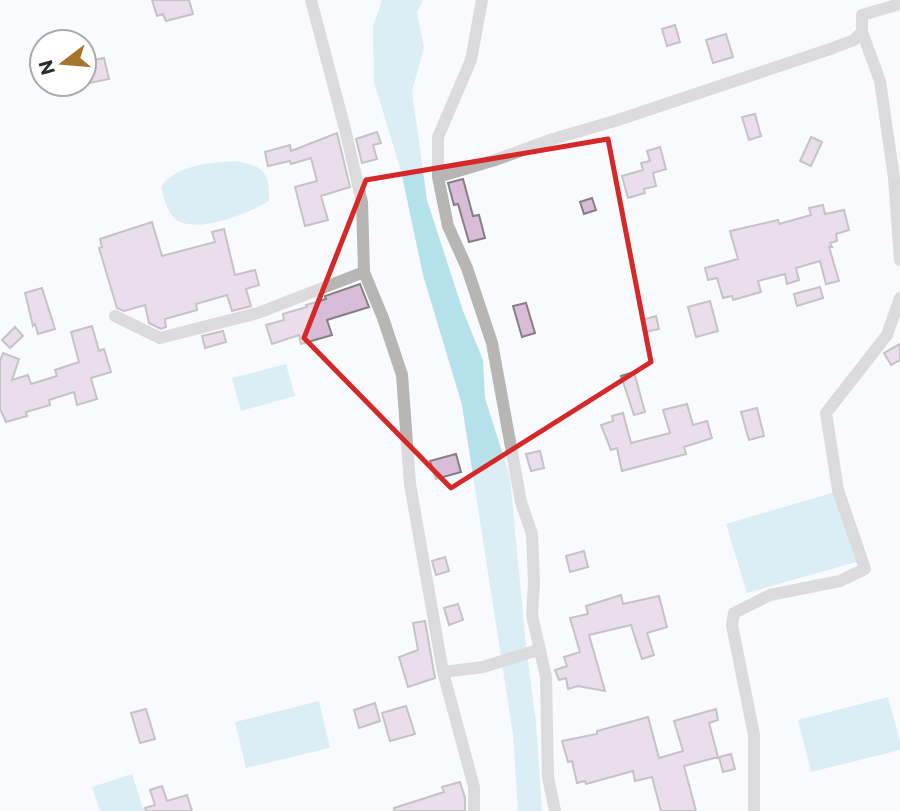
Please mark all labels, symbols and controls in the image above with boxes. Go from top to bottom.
north arrow [28,28,98,98]
text: N [33,58,59,78]

